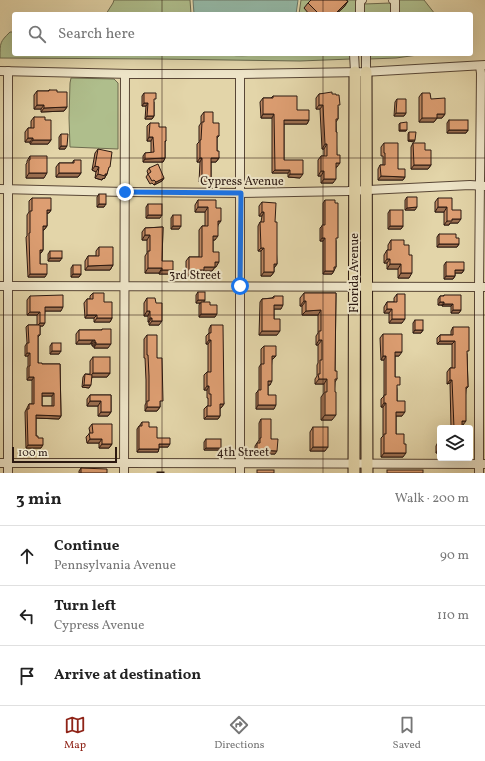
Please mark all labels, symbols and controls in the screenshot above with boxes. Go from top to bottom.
search box [12,12,473,56]
icon: search [26,23,48,45]
text: Search here [58,24,135,45]
street label: Cypress Avenue [200,174,284,190]
route end [116,183,134,201]
street label: Florida Avenue [347,233,363,313]
street label: 3rd Street [169,268,221,284]
route start [231,277,249,295]
map controls [437,425,473,461]
button: layers [437,425,473,461]
scale bar [12,445,117,464]
street label: 4th Street [217,445,269,461]
text: 100 m [18,446,48,461]
text: 3 min [16,488,62,511]
text: Walk · 200 m [395,490,469,508]
text: Continue [54,536,119,557]
icon: ahead [16,545,38,567]
text: 90 m [440,547,469,565]
text: Pennsylvania Avenue [54,557,176,575]
text: Turn left [54,596,116,617]
icon: left [16,605,38,627]
text: 110 m [437,607,469,625]
text: Cypress Avenue [54,617,144,635]
icon: arrive [16,665,38,687]
text: Arrive at destination [54,665,201,686]
tab: Map [64,714,86,753]
tab: Directions [214,714,265,753]
tab: Saved [393,714,421,753]

